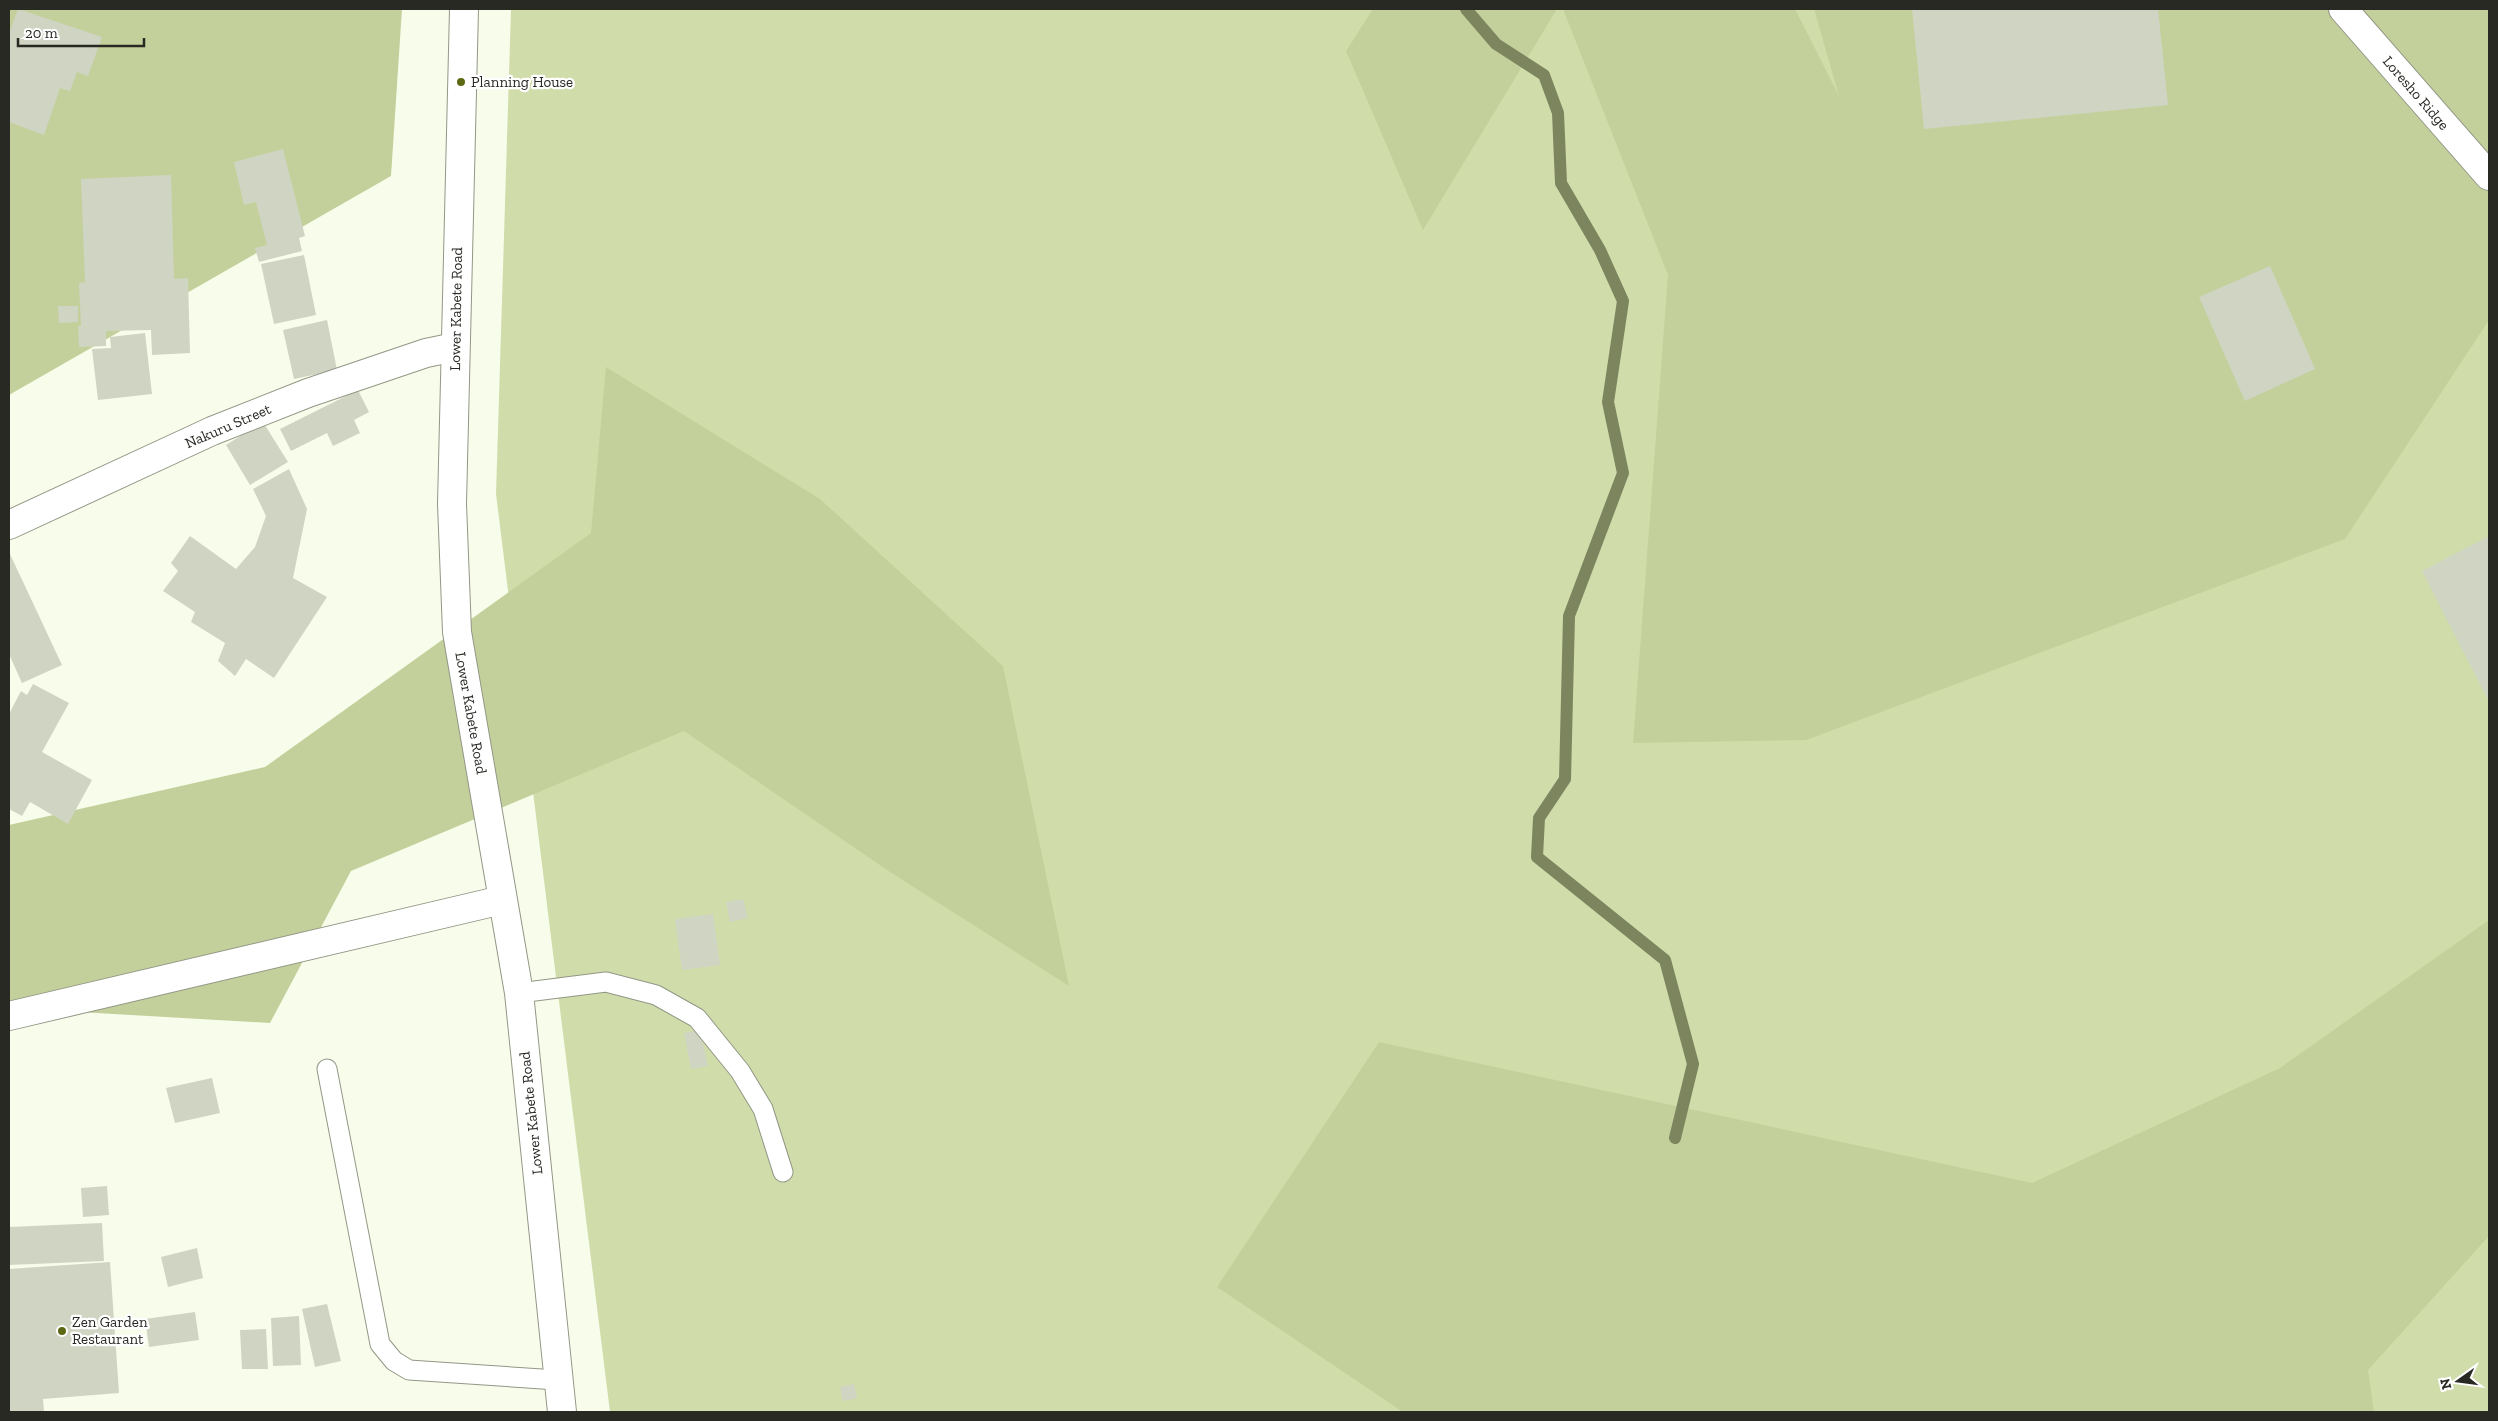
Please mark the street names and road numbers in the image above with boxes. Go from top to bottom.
street label: Loresho Ridge [2379,52,2453,134]
street label: Lower Kabete Road [446,246,466,371]
street label: Nakuru Street [182,400,274,452]
street label: Lower Kabete Road [451,650,491,776]
street label: Lower Kabete Road [516,1050,546,1175]

